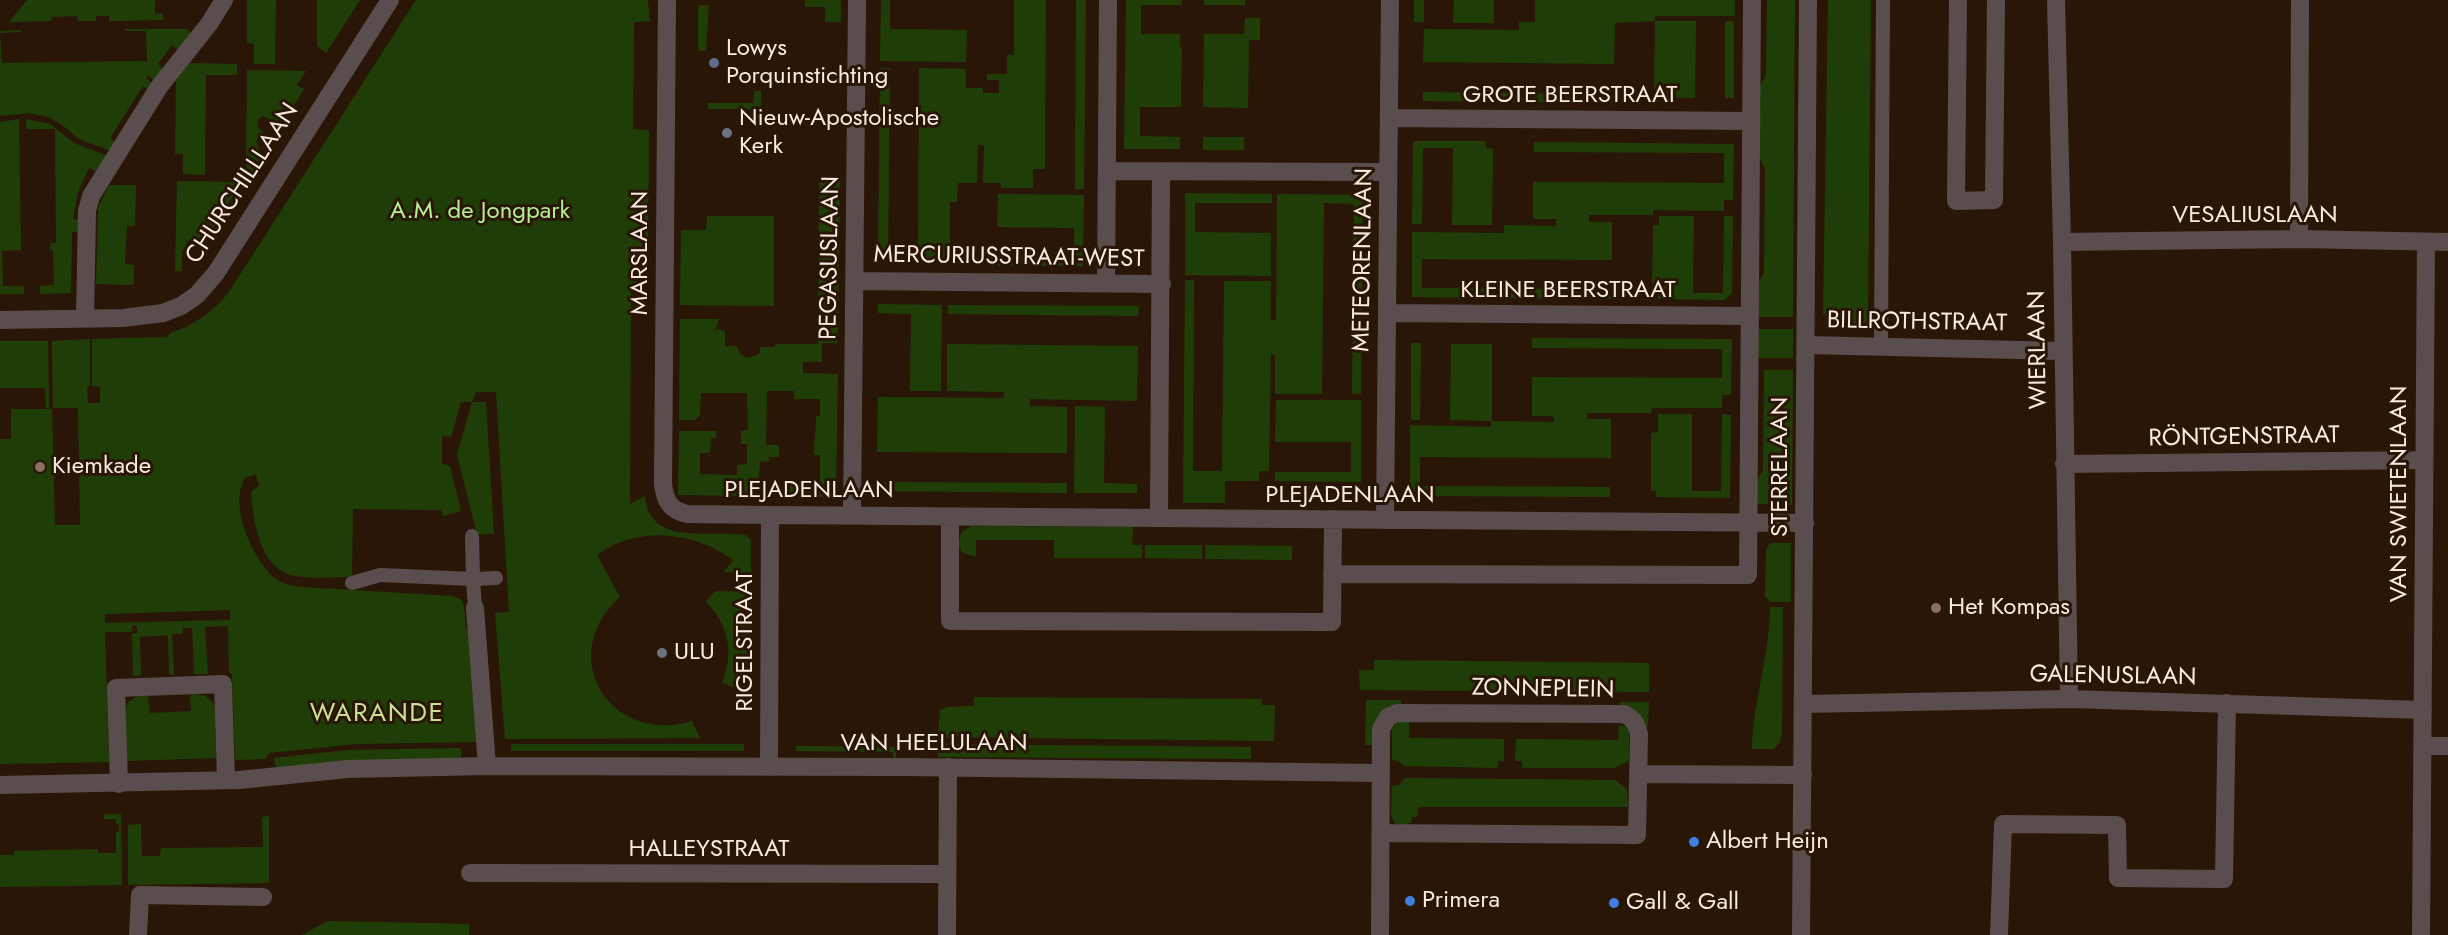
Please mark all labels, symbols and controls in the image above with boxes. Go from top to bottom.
place label: Lowys Porquinstichting [726,35,889,91]
marker: Lowys Porquinstichting [707,56,721,70]
street label: GROTE BEERSTRAAT [1463,82,1677,110]
street label: CHURCHILLLAAN [180,98,306,270]
place label: Nieuw-Apostolische Kerk [739,105,939,161]
marker: Nieuw-Apostolische Kerk [720,126,734,140]
street label: METEORENLAAN [1348,168,1380,352]
street label: PEGASUSLAAN [815,176,847,340]
street label: MARSLAAN [627,191,655,315]
park label: A.M. de Jongpark [390,198,570,226]
street label: VESALIUSLAAN [2172,202,2338,230]
street label: MERCURIUSSTRAAT-WEST [873,241,1145,275]
street label: KLEINE BEERSTRAAT [1460,277,1676,305]
street label: WIERLAAN [2024,290,2054,410]
street label: BILLROTHSTRAAT [1827,307,2007,339]
street label: VAN SWIETENLAAN [2386,386,2414,602]
street label: STERRELAAN [1767,397,1795,537]
street label: RÖNTGENSTRAAT [2148,422,2340,454]
place label: Kiemkade [52,453,151,481]
marker: Kiemkade [33,460,47,474]
street label: PLEJADENLAAN [724,477,894,505]
street label: PLEJADENLAAN [1265,482,1435,510]
street label: RIGELSTRAAT [732,570,760,712]
place label: Het Kompas [1948,594,2070,622]
marker: Het Kompas [1929,601,1943,615]
place label: ULU [674,639,715,667]
marker: ULU [655,646,669,660]
street label: GALENUSLAAN [2029,661,2197,693]
street label: ZONNEPLEIN [1471,674,1615,706]
district label: WARANDE [310,699,444,731]
street label: VAN HEELULAAN [841,730,1027,758]
place label: Albert Heijn [1706,828,1829,856]
marker: Albert Heijn [1687,835,1701,849]
street label: HALLEYSTRAAT [629,836,789,864]
place label: Primera [1422,887,1500,915]
place label: Gall & Gall [1626,889,1739,917]
marker: Primera [1403,894,1417,908]
marker: Gall & Gall [1607,896,1621,910]

